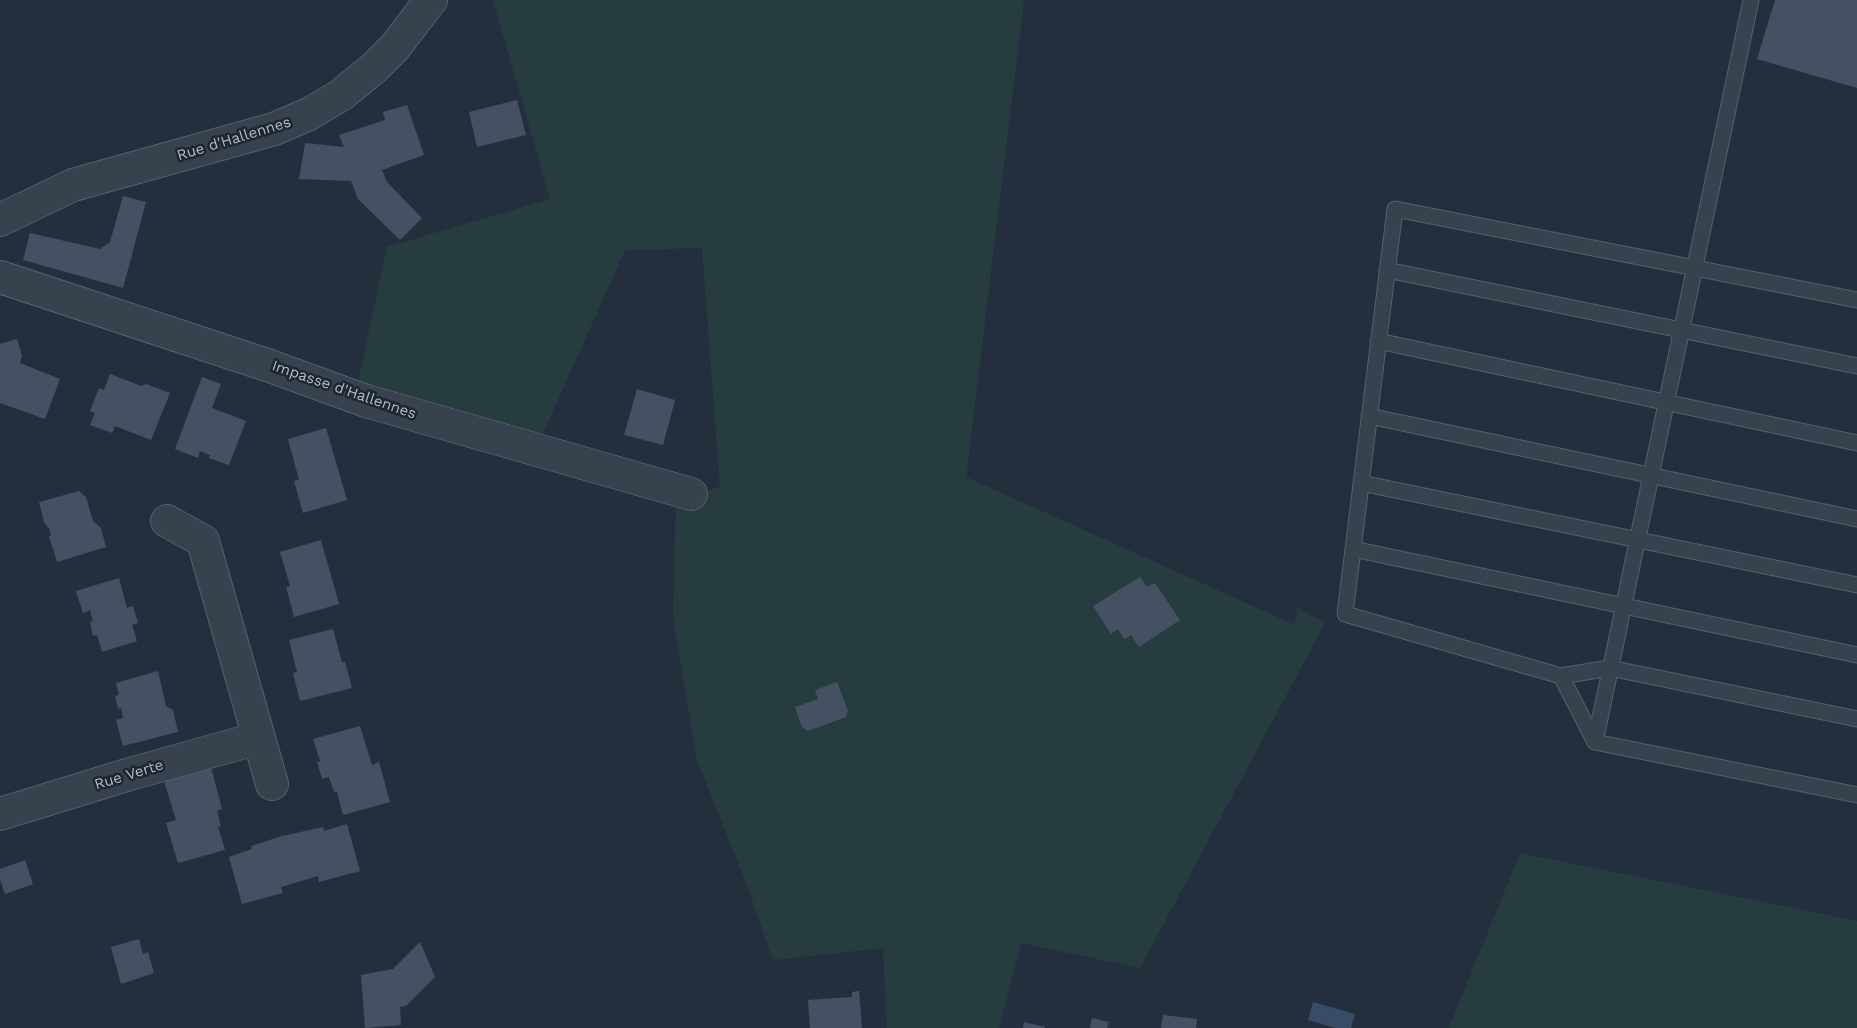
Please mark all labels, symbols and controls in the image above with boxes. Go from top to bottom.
street label: Rue d'Hallennes [175,113,293,165]
street label: Impasse d'Hallennes [269,357,419,423]
street label: Rue Verte [92,756,166,794]

